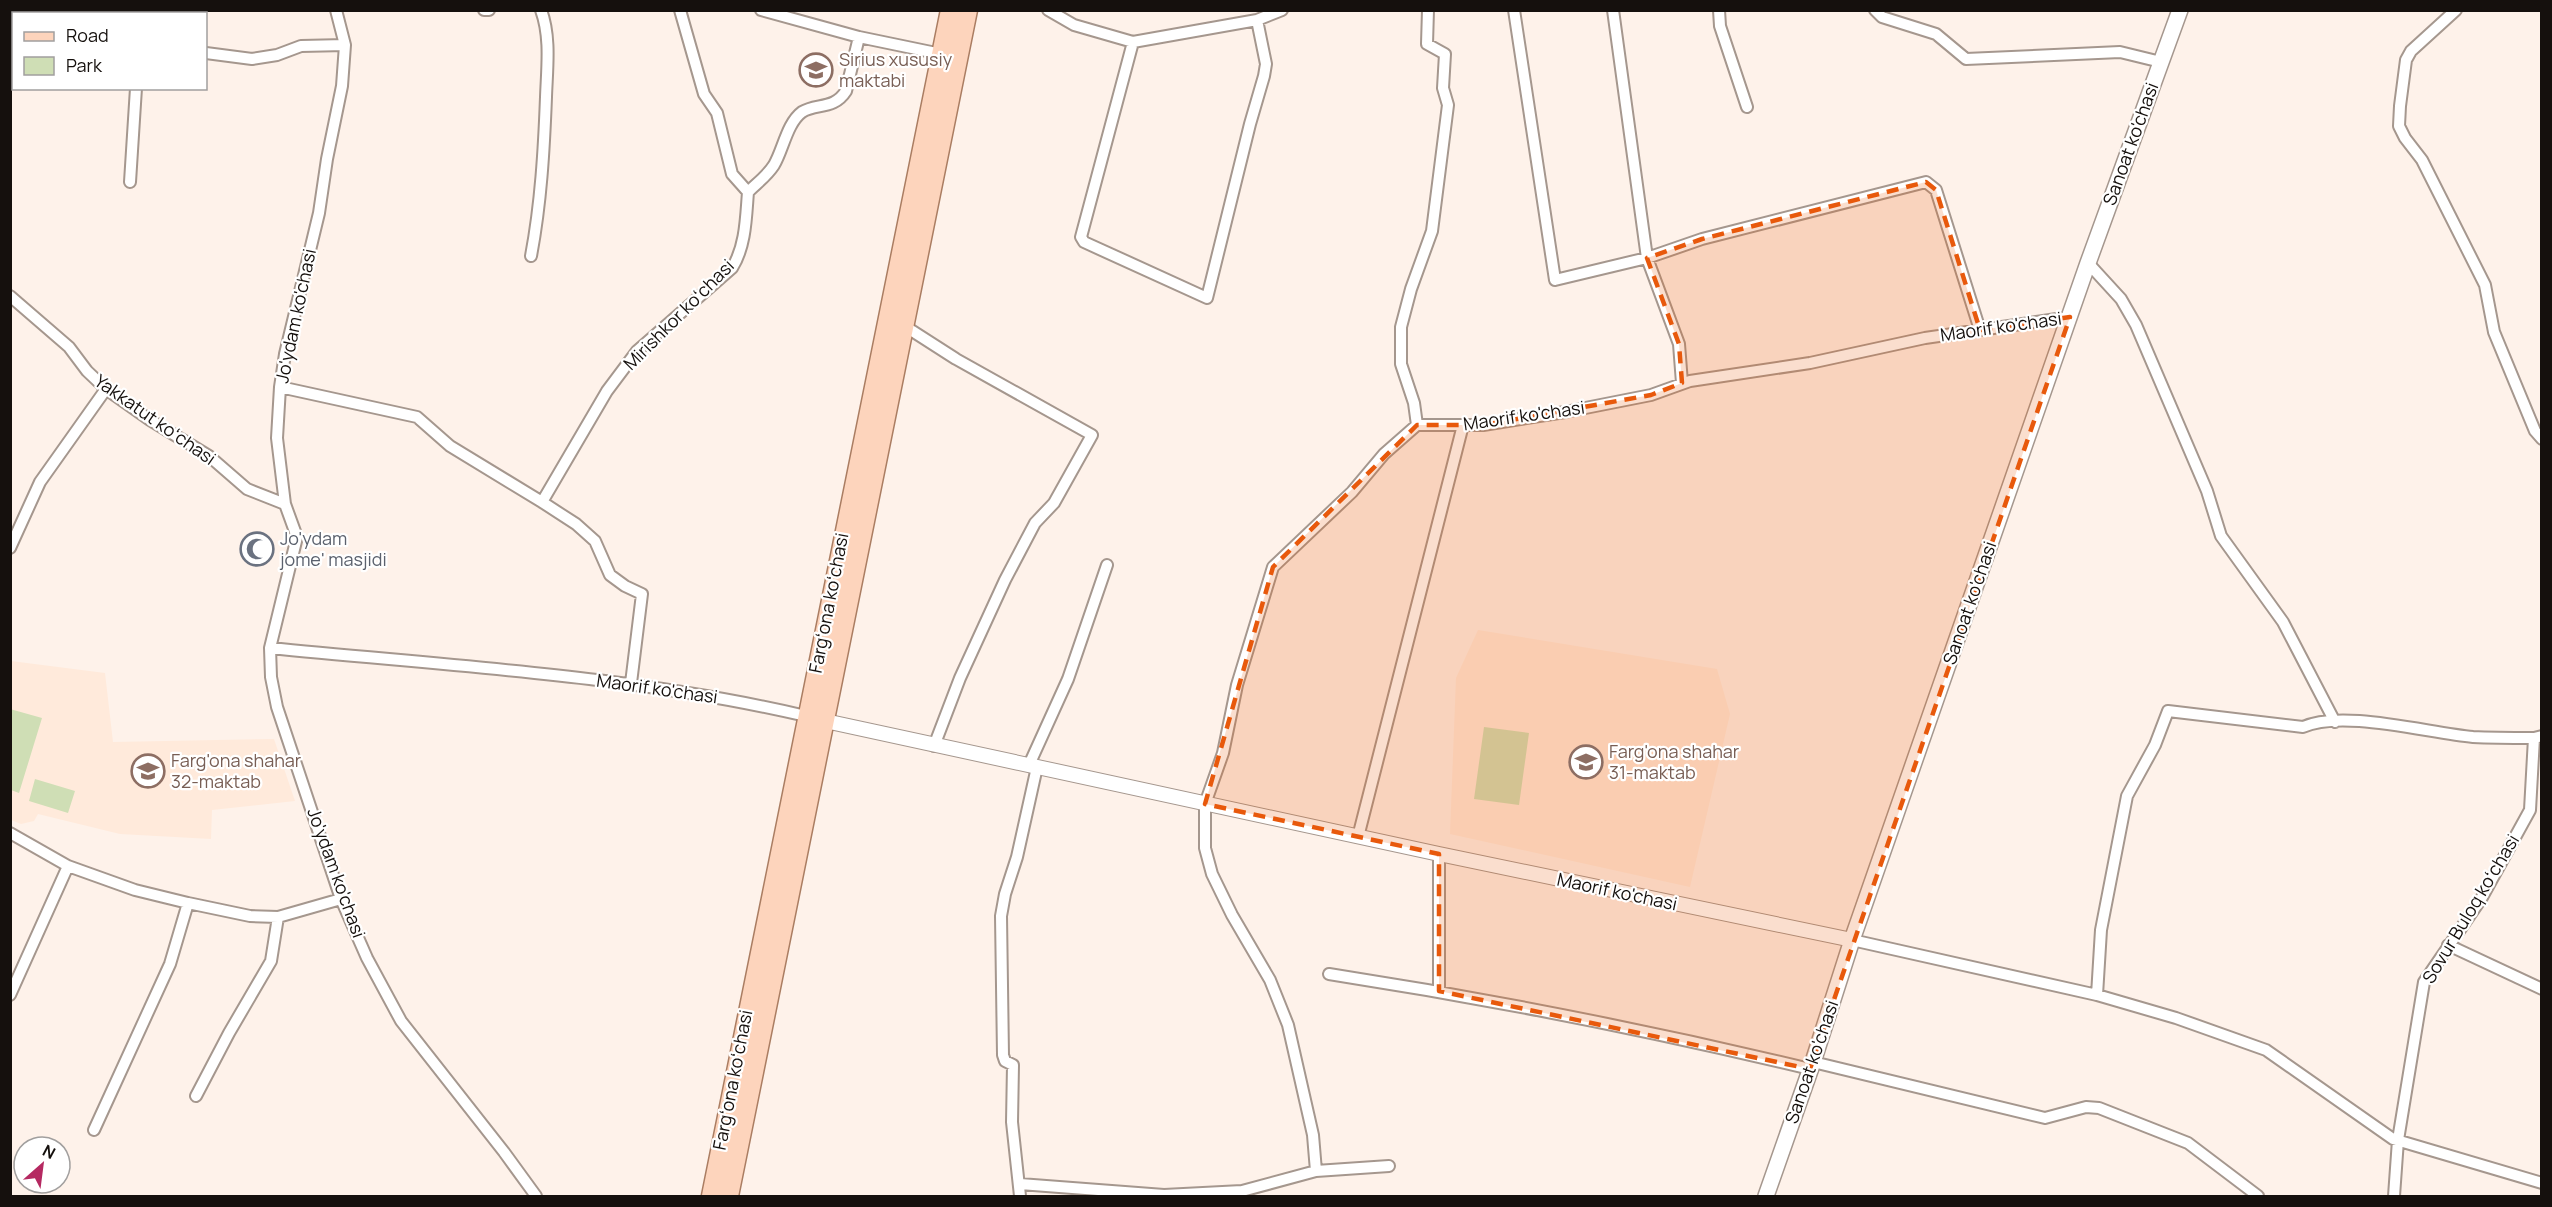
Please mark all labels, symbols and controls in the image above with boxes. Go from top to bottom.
legend [12,12,207,90]
text: Road [66,23,109,47]
place label: Sirius xususiy maktabi [839,47,953,92]
school or university icon: Sirius xususiy maktabi [798,52,834,88]
text: Park [66,53,103,77]
street label: Sanoat ko'chasi [2097,79,2163,208]
street label: Jo'ydam ko'chasi [269,246,321,385]
street label: Mirishkor koʻchasi [618,254,739,375]
street label: Maorif ko'chasi [1939,306,2063,346]
street label: Yakkatut koʻchasi [90,368,221,470]
street label: Maorif ko'chasi [1462,395,1586,435]
place label: Jo'ydam jome' masjidi [279,526,387,571]
mosque icon: Jo'ydam jome' masjidi [239,531,275,567]
street label: Fargʻona koʻchasi [803,531,853,675]
street label: Sanoat ko'chasi [1937,538,2001,668]
street label: Maorif ko'chasi [595,668,719,708]
place label: Farg'ona shahar 31-maktab [1609,739,1740,784]
school or university icon: Farg'ona shahar 31-maktab [1568,744,1604,780]
place label: Farg'ona shahar 32-maktab [171,748,302,793]
school or university icon: Farg'ona shahar 32-maktab [130,753,166,789]
street label: Jo'ydam ko'chasi [302,804,372,941]
street label: Sovur Buloq koʻchasi [2416,830,2524,987]
street label: Maorif ko'chasi [1555,867,1679,915]
street label: Sanoat ko'chasi [1779,997,1843,1127]
street label: Fargʻona koʻchasi [707,1008,757,1152]
north arrow [12,1135,72,1195]
text: N [39,1139,59,1164]

